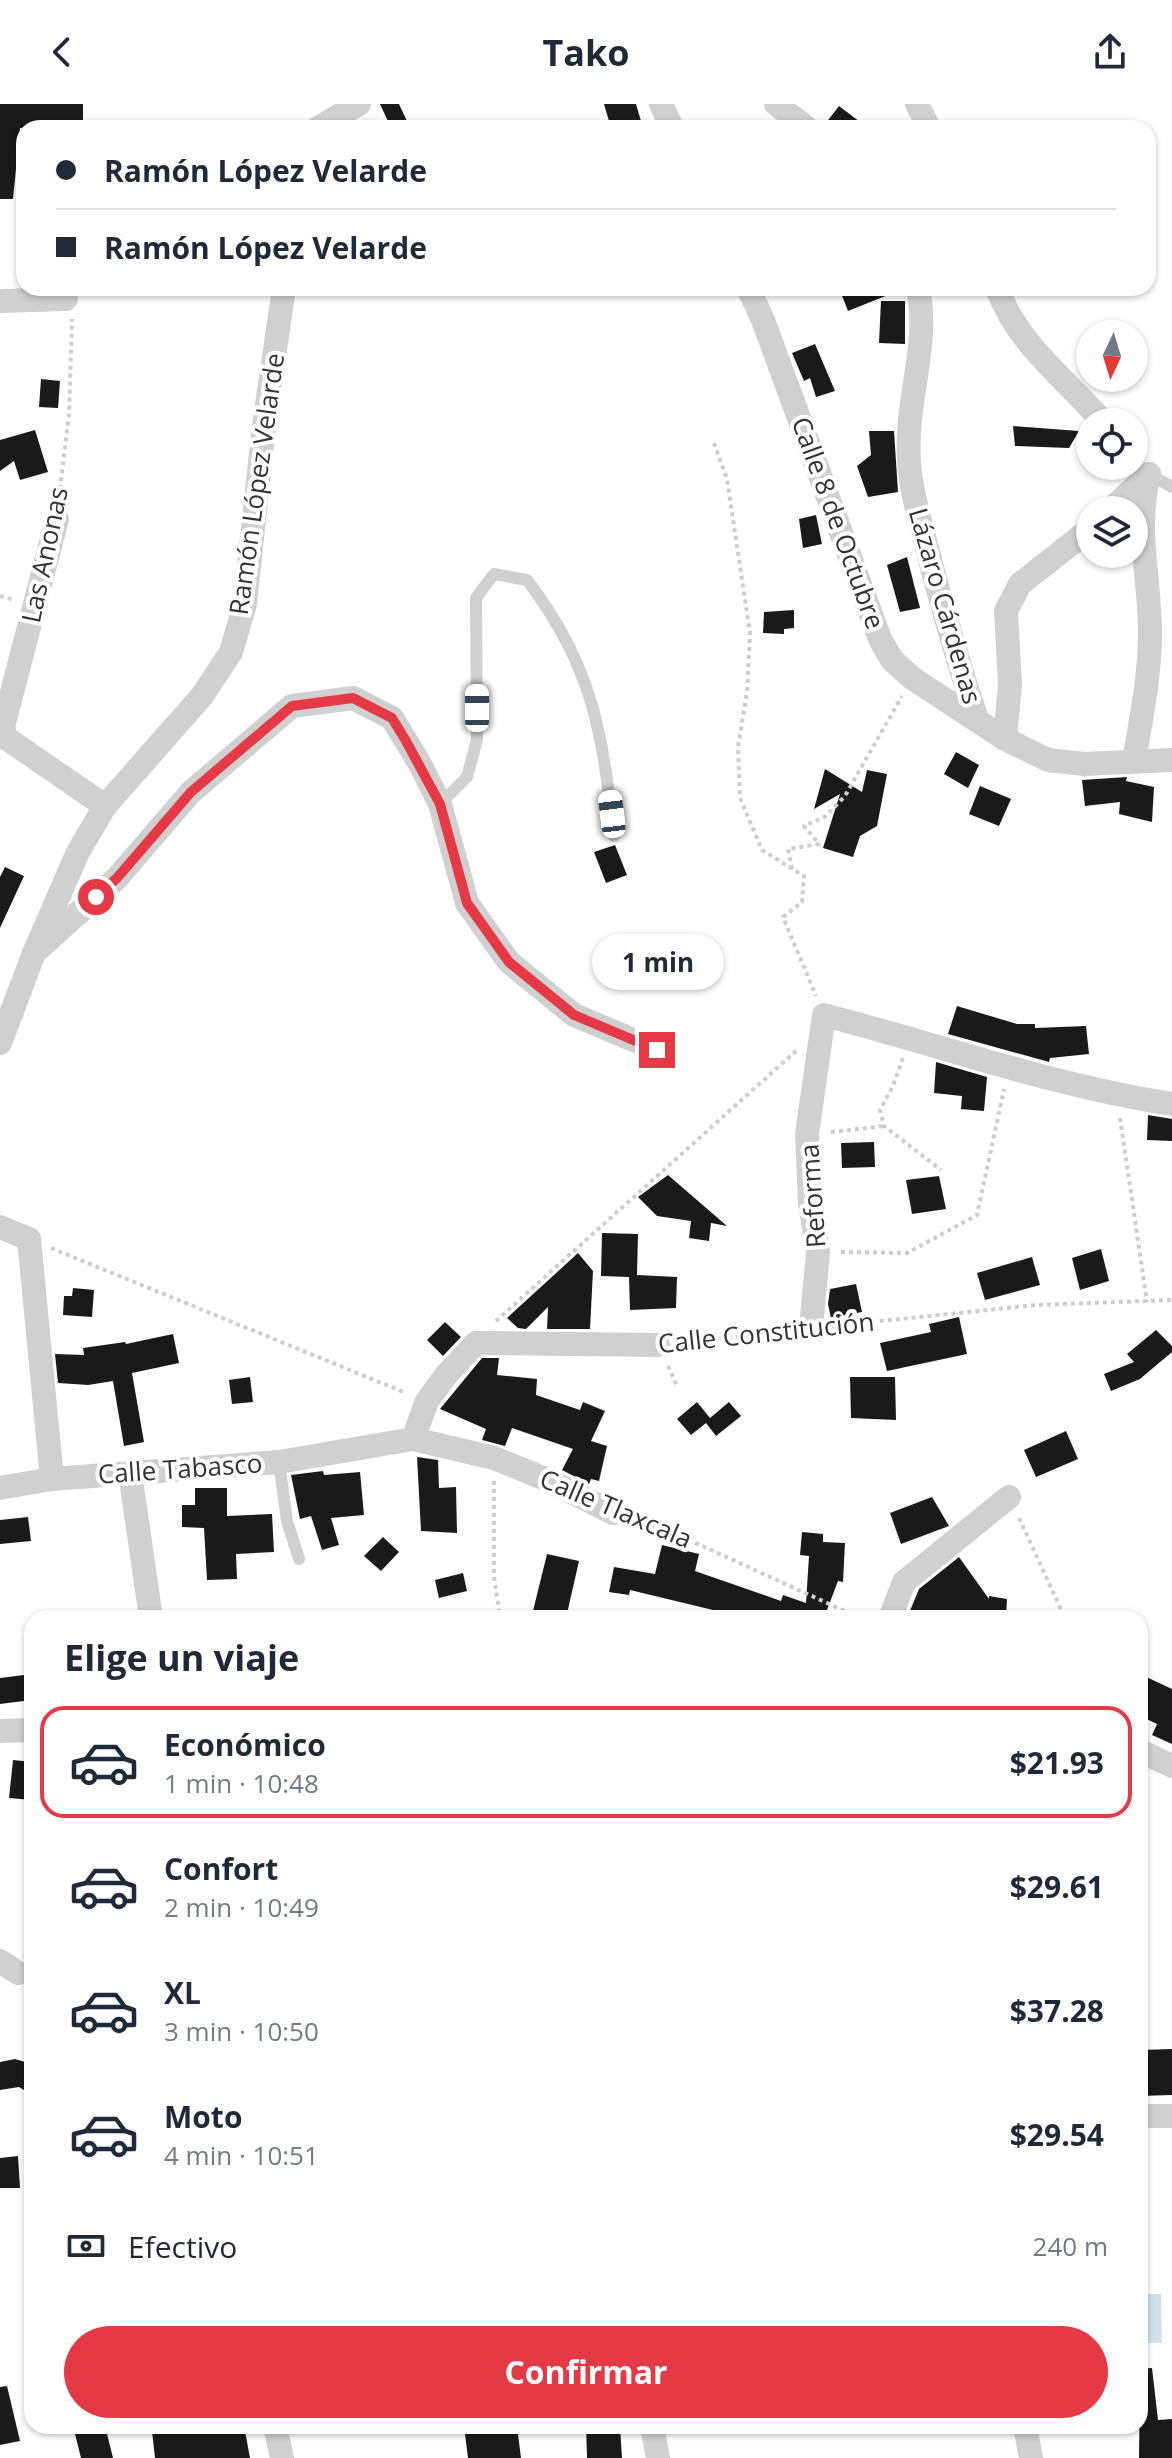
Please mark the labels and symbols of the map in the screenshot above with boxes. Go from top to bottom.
north arrow [1076,320,1148,392]
street label: Ramón López Velarde [220,351,292,617]
street label: Calle 8 de Octubre [784,412,894,634]
street label: Las Anonas [12,484,76,626]
street label: Lázaro Cárdenas [901,503,991,708]
car [465,684,489,732]
car [597,789,627,839]
route start [78,879,114,915]
callout: 1 min [591,934,723,990]
route end [639,1032,675,1068]
street label: Reforma [790,1143,834,1249]
street label: Calle Constitución [656,1303,876,1361]
street label: Calle Tabasco [96,1444,263,1492]
street label: Calle Tlaxcala [535,1460,698,1556]

